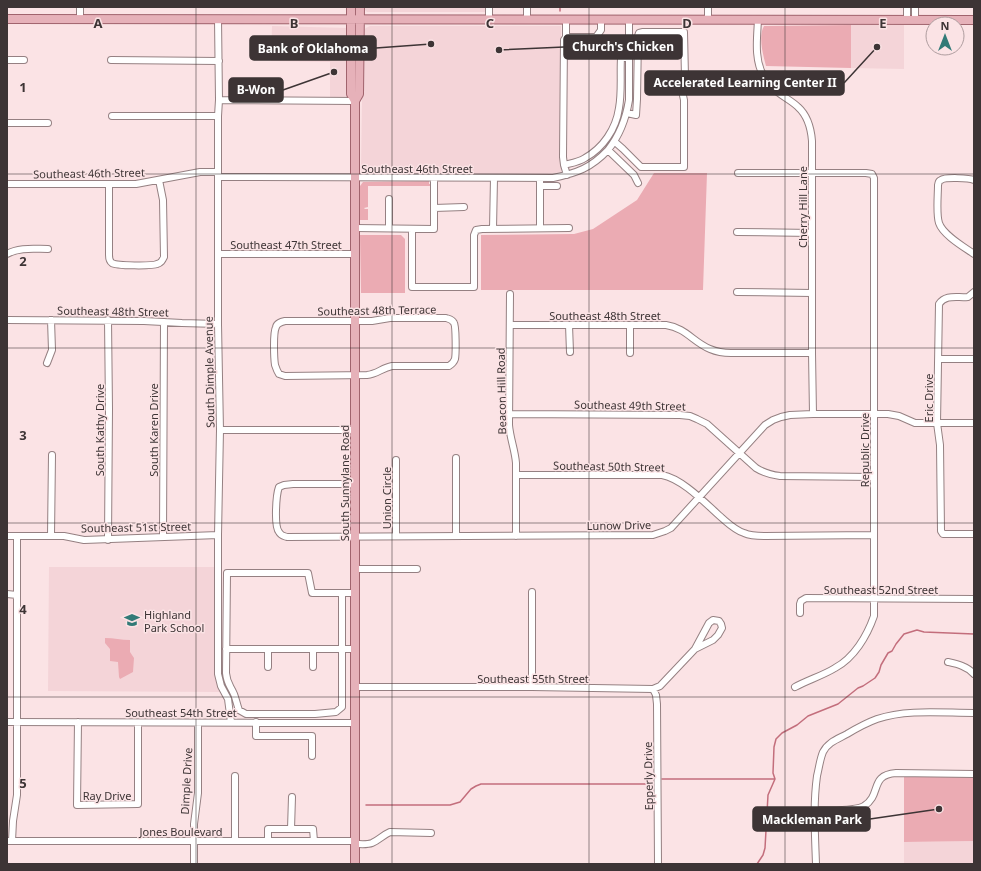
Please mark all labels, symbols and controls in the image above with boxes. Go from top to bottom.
text: A [94,14,103,32]
text: B [290,14,298,32]
text: C [486,14,494,32]
text: D [682,14,692,32]
text: E [879,14,887,32]
north arrow [925,16,965,56]
text: N [941,18,949,33]
callout: Church's Chicken [564,35,682,59]
callout: Bank of Oklahoma [250,36,376,60]
text: Church's Chicken [572,38,674,55]
text: Bank of Oklahoma [258,40,368,57]
callout: Accelerated Learning Center II [645,71,844,95]
text: Accelerated Learning Center II [653,74,837,91]
text: 1 [19,78,27,96]
callout: B-Won [229,78,283,102]
text: B-Won [237,81,275,98]
street label: Southeast 46th Street [361,161,473,176]
street label: Southeast 46th Street [33,165,145,181]
street label: Cherry Hill Lane [795,166,810,248]
street label: Southeast 47th Street [230,237,342,252]
text: 2 [19,252,27,270]
street label: Southeast 48th Terrace [317,301,437,319]
street label: Southeast 48th Street [57,303,169,319]
street label: Southeast 48th Street [549,308,661,323]
street label: South Dimple Avenue [201,316,217,428]
street label: Beacon Hill Road [493,347,509,435]
street label: Eric Drive [921,374,936,422]
street label: South Karen Drive [146,383,161,477]
street label: South Kathy Drive [92,384,107,476]
street label: Southeast 49th Street [574,397,686,413]
street label: Republic Drive [857,413,872,487]
street label: South Sunnylane Road [337,425,352,541]
text: 3 [19,426,27,444]
street label: Southeast 50th Street [553,458,665,474]
street label: Union Circle [379,467,394,529]
street label: Lunow Drive [587,517,651,533]
street label: Southeast 51st Street [81,519,191,535]
street label: Southeast 52nd Street [824,582,938,597]
text: 4 [19,600,27,618]
place label: Highland Park School [144,607,204,635]
school or university icon: Highland Park School [123,611,141,629]
street label: Southeast 55th Street [477,671,589,686]
street label: Southeast 54th Street [125,705,237,720]
street label: Epperly Drive [640,741,656,811]
street label: Dimple Drive [177,747,195,815]
text: 5 [19,774,27,792]
street label: Ray Drive [83,788,131,803]
callout: Mackleman Park [753,807,870,831]
text: Mackleman Park [762,811,863,828]
street label: Jones Boulevard [138,824,223,839]

